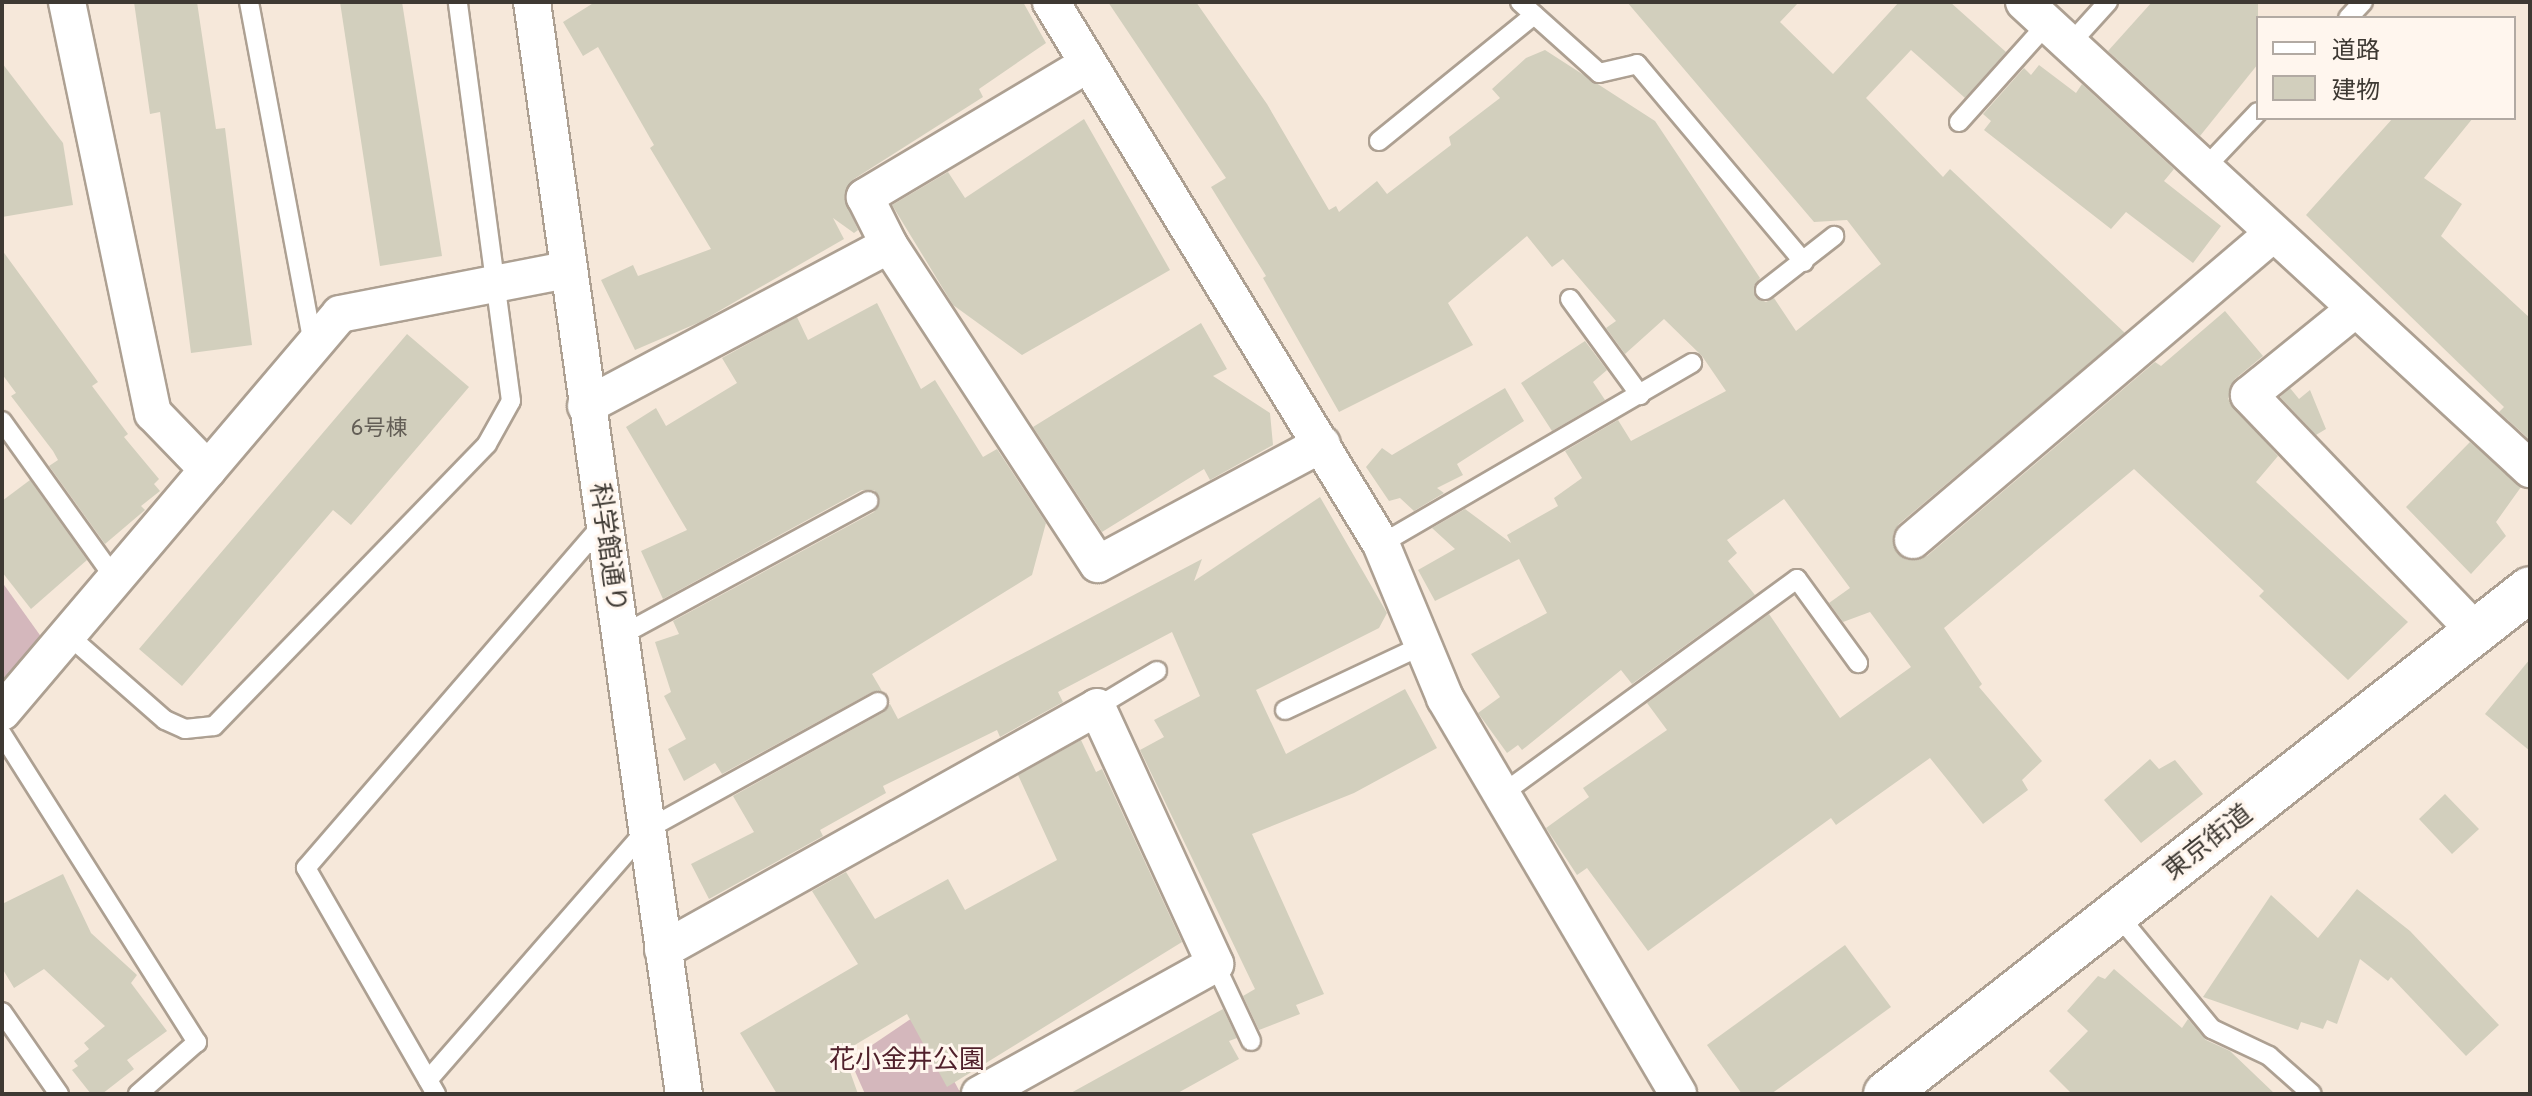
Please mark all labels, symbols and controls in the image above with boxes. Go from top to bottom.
legend [2256,16,2516,120]
text: 道路 [2332,37,2380,67]
text: 建物 [2332,77,2380,107]
house number: 6号棟 [350,417,408,443]
street label: 科学館通り [582,481,630,615]
street label: 東京街道 [2158,800,2260,888]
park label: 花小金井公園 [829,1046,985,1078]

